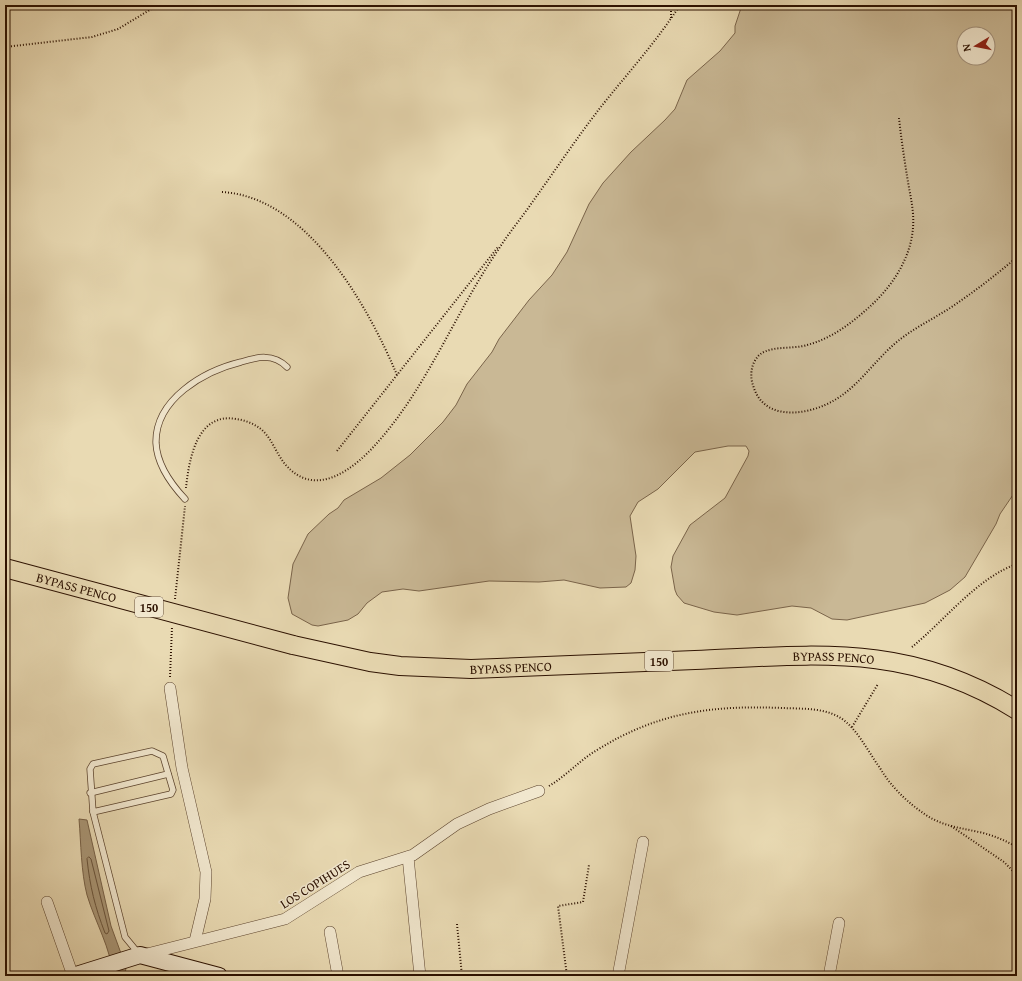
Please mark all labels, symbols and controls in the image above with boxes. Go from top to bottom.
north arrow [956,26,996,66]
text: N [958,42,975,53]
street label: BYPASS PENCO [34,567,119,607]
road number: 150 [135,597,163,617]
street label: BYPASS PENCO [793,646,876,669]
road number: 150 [645,651,673,671]
street label: BYPASS PENCO [469,656,552,679]
street label: LOS COPIHUES [276,855,354,913]

